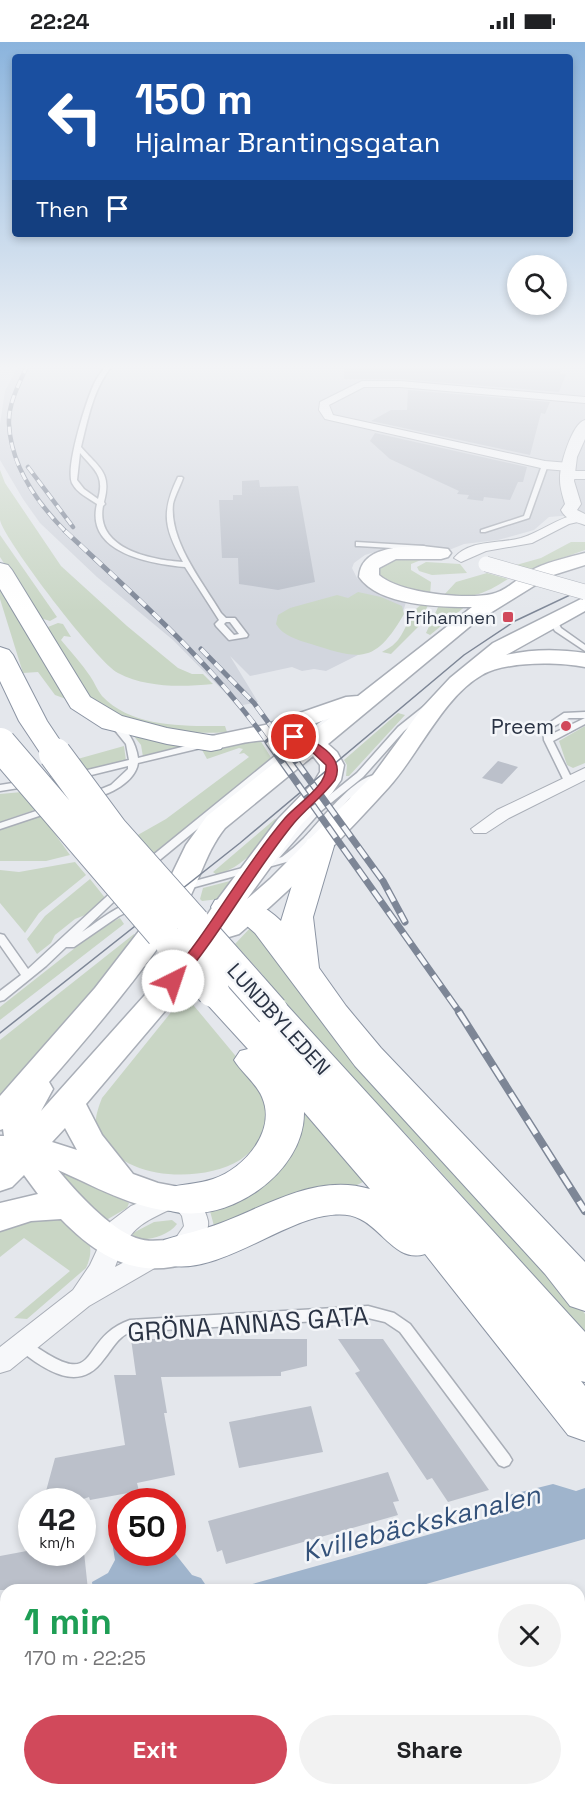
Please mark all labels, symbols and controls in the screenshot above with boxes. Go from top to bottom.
text: 22:24 [30,7,89,35]
text: 150 m [135,73,253,126]
icon: left [36,78,114,156]
text: Hjalmar Brantingsgatan [135,125,440,160]
icon: arrive [101,192,134,225]
text: Then [36,195,89,223]
map controls [507,255,567,315]
button: search [507,255,567,315]
place label: Frihamnen [405,606,496,629]
marker: Frihamnen [501,610,515,624]
pin [268,711,319,762]
place label: Preem [491,713,554,740]
marker: Preem [559,719,573,733]
icon: arrive [277,720,310,753]
position arrow [141,949,205,1013]
street label: LUNDBYLEDEN [222,957,336,1081]
street label: GRÖNA ANNAS GATA [126,1299,370,1349]
water label: Kvillebäckskanalen [298,1476,544,1570]
speed limit sign: 50 [108,1488,186,1566]
text: 42 [39,1500,75,1539]
text: km/h [39,1533,75,1552]
text: 1 min [24,1599,112,1645]
button: close [498,1604,561,1667]
text: 170 m · 22:25 [24,1645,146,1671]
button: Exit [24,1715,287,1784]
button: Share [299,1715,561,1784]

